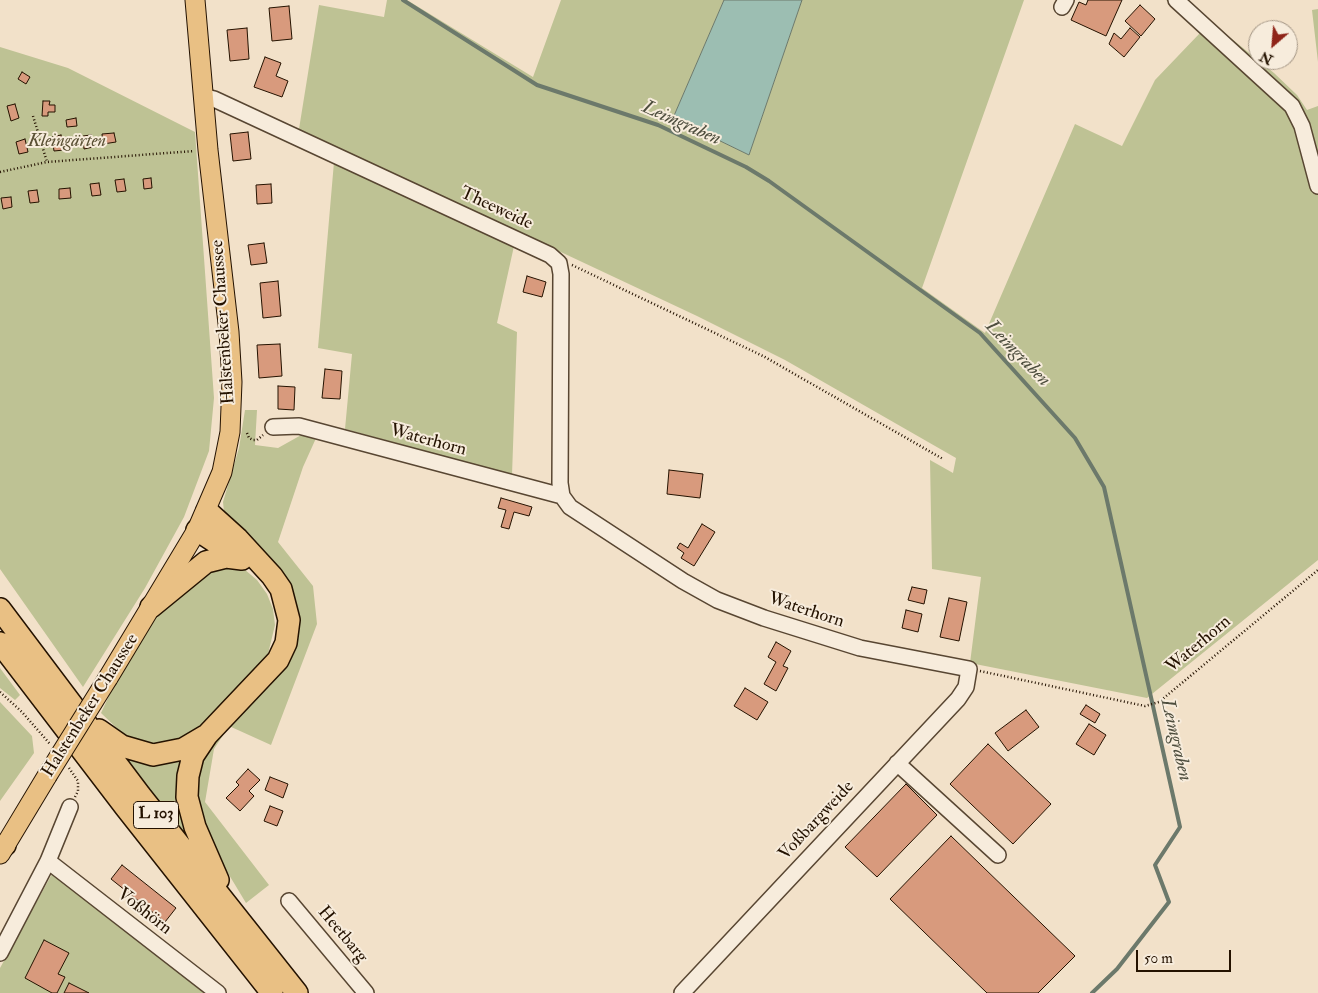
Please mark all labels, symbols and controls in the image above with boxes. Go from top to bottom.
north arrow [1248,20,1298,70]
text: N [1257,48,1276,68]
water label: Leimgraben [638,97,724,151]
park label: Kleingärten [28,131,106,153]
street label: Theeweide [456,183,536,235]
street label: Halstenbeker Chaussee [207,239,241,405]
water label: Leimgraben [980,316,1054,392]
street label: Waterhorn [387,420,469,462]
street label: Waterhorn [765,589,847,633]
street label: Waterhorn [1162,612,1236,678]
street label: Halstenbeker Chaussee [38,630,144,782]
water label: Leimgraben [1154,697,1196,783]
street label: Voßbargweide [775,777,859,865]
road number: L 103 [134,802,178,828]
street label: Voßhörn [112,884,176,940]
street label: Heetbarg [312,902,372,968]
scale bar [1138,940,1233,972]
text: 50 m [1144,949,1173,968]

